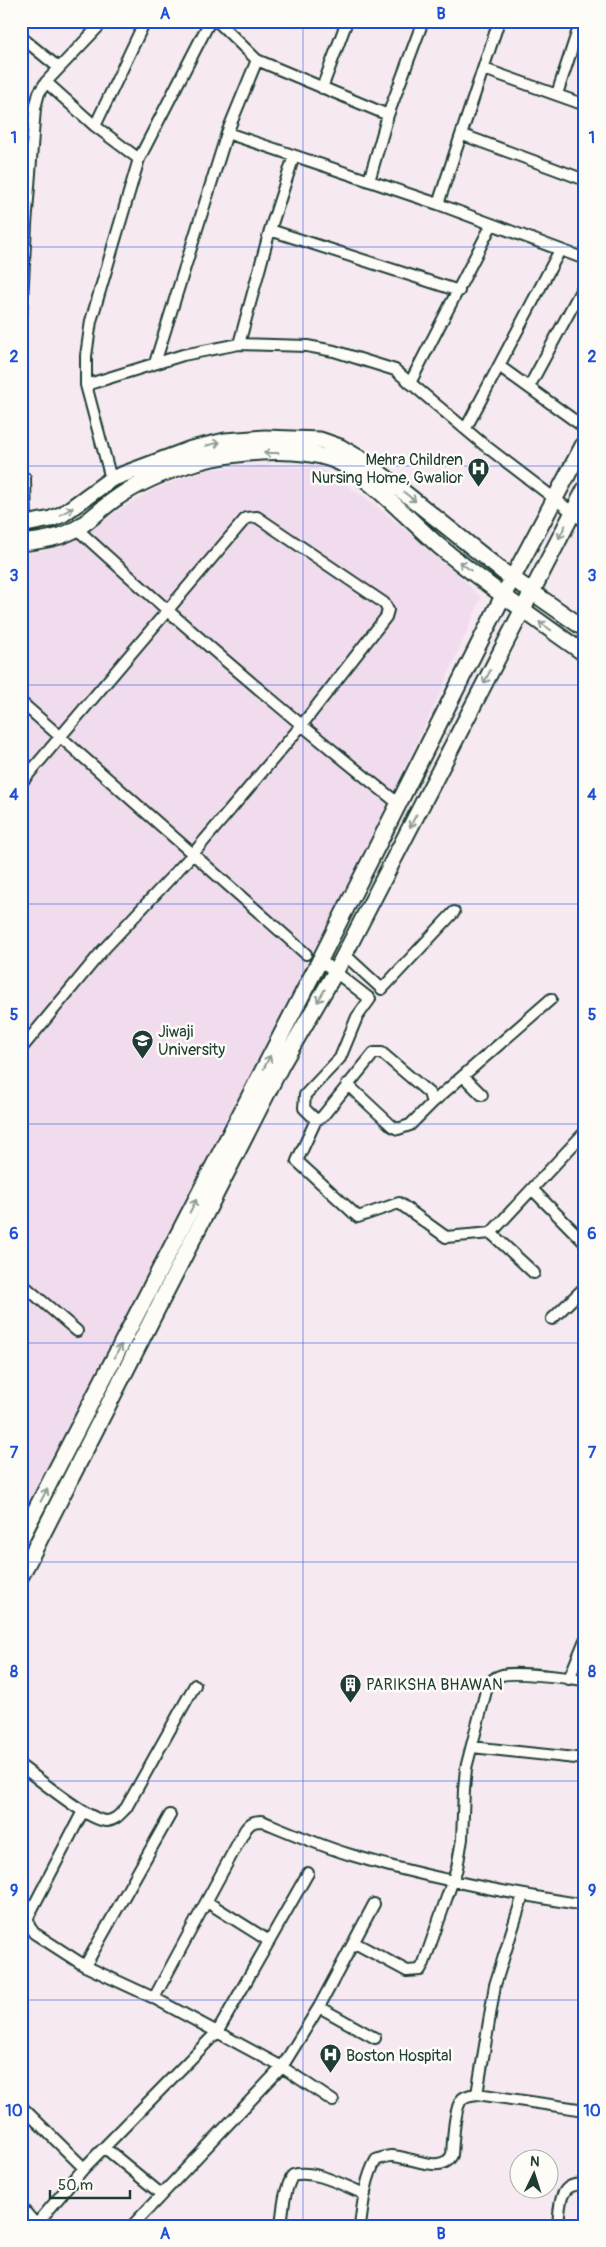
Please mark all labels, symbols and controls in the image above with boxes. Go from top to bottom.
text: A [160,4,171,24]
text: B [436,4,446,24]
text: 1 [11,128,17,148]
text: 1 [589,128,595,148]
text: 2 [10,347,19,367]
text: 2 [588,347,597,367]
one-way arrow [205,439,221,448]
one-way arrow [264,448,280,458]
place label: Mehra Children Nursing Home, Gwalior [311,450,463,488]
hospital icon: Mehra Children Nursing Home, Gwalior [467,456,491,487]
one-way arrow [403,492,416,503]
one-way arrow [60,506,75,516]
one-way arrow [557,525,567,540]
one-way arrow [459,560,472,571]
text: 3 [10,566,19,586]
text: 3 [588,566,597,586]
one-way arrow [538,621,552,631]
one-way arrow [482,669,492,684]
text: 4 [9,785,19,805]
text: 4 [587,785,597,805]
one-way arrow [408,813,417,828]
one-way arrow [316,988,326,1003]
text: 5 [10,1005,19,1025]
text: 5 [588,1005,597,1025]
place label: Jiwaji University [158,1022,225,1060]
school or university icon: Jiwaji University [130,1028,154,1059]
one-way arrow [263,1055,272,1070]
one-way arrow [188,1199,198,1214]
text: 6 [9,1224,19,1244]
text: 6 [587,1224,597,1244]
one-way arrow [114,1344,123,1359]
text: 7 [10,1443,19,1463]
text: 7 [588,1443,597,1463]
one-way arrow [40,1488,49,1503]
text: 8 [10,1662,18,1682]
text: 8 [588,1662,596,1682]
building icon: PARIKSHA BHAWAN [338,1672,362,1703]
place label: PARIKSHA BHAWAN [366,1675,503,1695]
text: 9 [10,1881,18,1901]
text: 9 [588,1881,596,1901]
hospital icon: Boston Hospital [318,2043,342,2074]
place label: Boston Hospital [346,2046,452,2066]
text: 10 [5,2101,23,2121]
text: 10 [583,2101,601,2121]
north arrow [508,2150,558,2200]
text: N [530,2153,540,2170]
scale bar [50,2167,130,2199]
text: 50 m [58,2176,93,2195]
text: A [160,2224,171,2244]
text: B [436,2224,446,2244]

